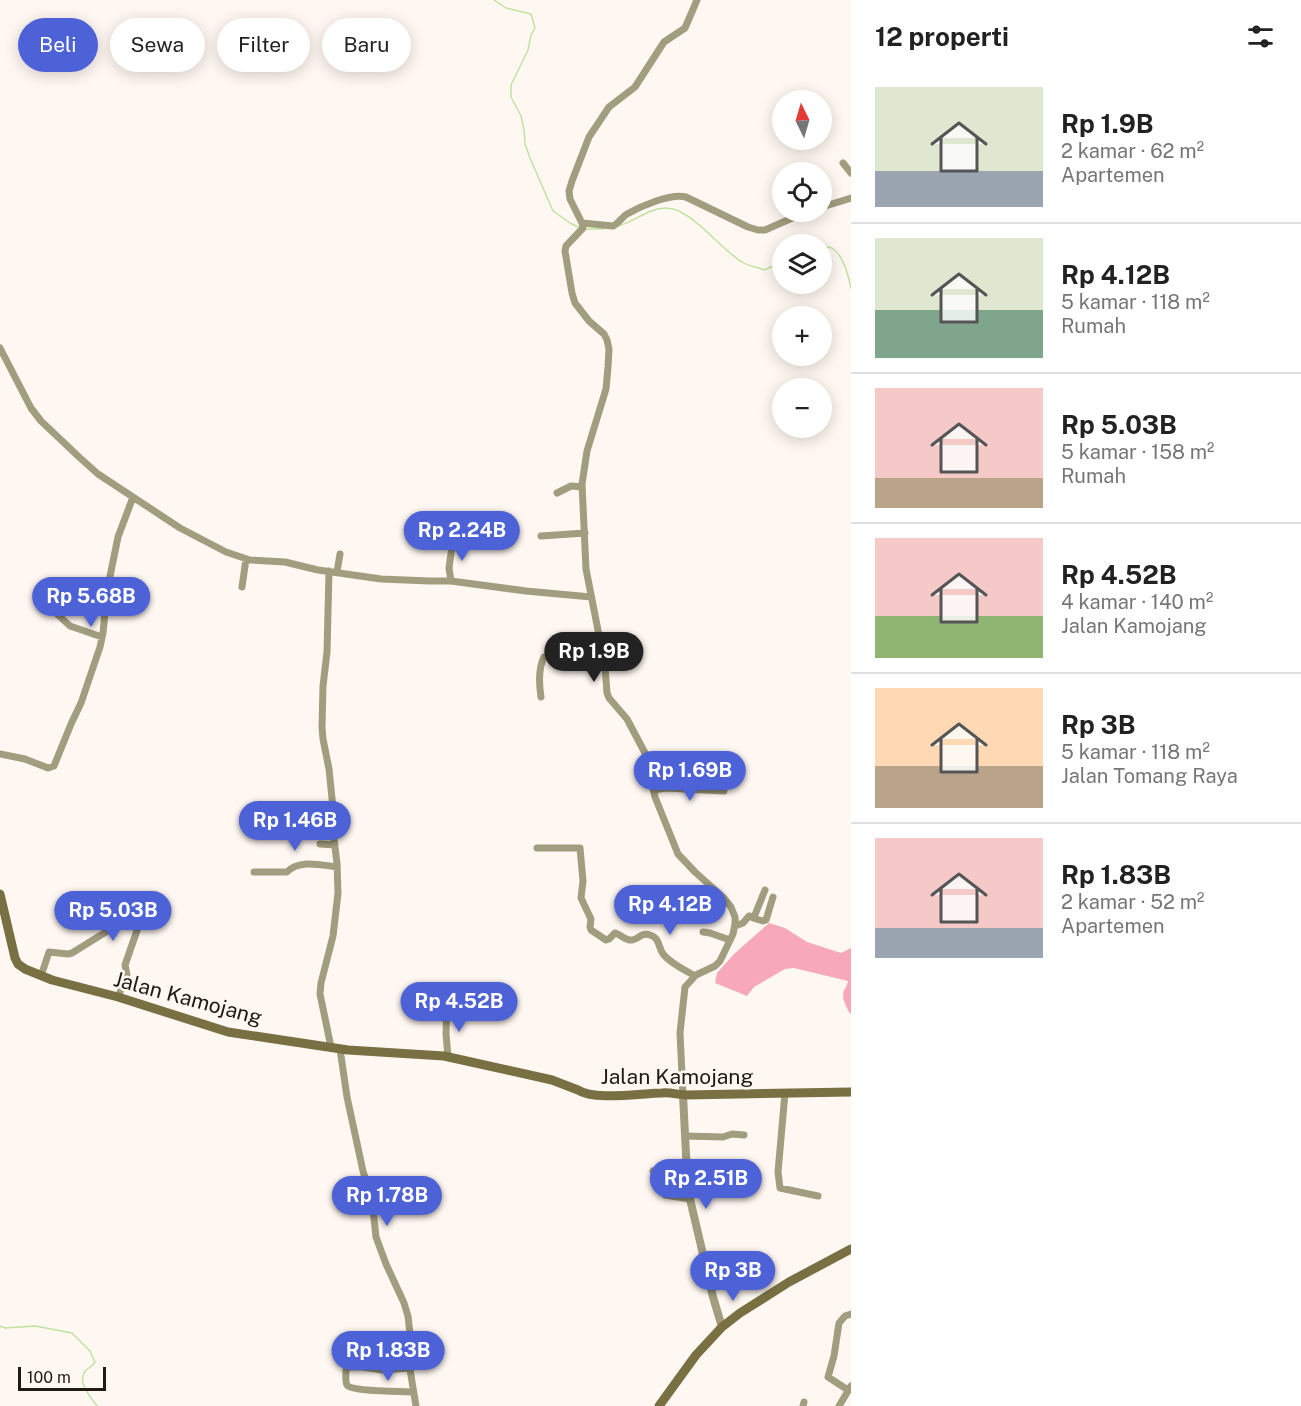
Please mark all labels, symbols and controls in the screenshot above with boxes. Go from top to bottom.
chip: Beli [18,18,98,72]
chip: Sewa [110,18,205,72]
chip: Filter [217,18,310,72]
chip: Baru [322,18,411,72]
icon: filters [1244,20,1277,53]
text: 12 properti [875,21,1009,52]
north arrow [772,90,832,150]
map controls [772,90,832,438]
text: Rp 1.9B [1061,108,1154,139]
icon: home [923,111,995,183]
text: 2 kamar · 62 m² [1061,139,1204,163]
button: locate [772,162,832,222]
text: Apartemen [1061,163,1165,187]
button: layers [772,234,832,294]
text: Rp 4.12B [1061,259,1170,290]
icon: home [923,262,995,334]
text: 5 kamar · 118 m² [1061,290,1210,314]
button: + [772,306,832,366]
text: Rumah [1061,314,1126,338]
button: − [772,378,832,438]
text: Rp 5.03B [1061,409,1177,440]
icon: home [923,412,995,484]
text: 5 kamar · 158 m² [1061,440,1214,464]
text: Rumah [1061,464,1126,488]
pin: Rp 2.24B [400,511,524,562]
text: Rp 2.24B [418,518,506,542]
text: Rp 4.52B [1061,559,1177,590]
icon: home [923,562,995,634]
pin: Rp 5.68B [29,577,153,628]
text: Rp 5.68B [46,584,136,608]
text: 4 kamar · 140 m² [1061,590,1213,614]
text: Jalan Kamojang [1061,614,1207,638]
pin: Rp 1.9B [539,632,649,683]
text: Rp 1.9B [558,639,630,663]
text: Rp 3B [1061,709,1136,740]
icon: home [923,712,995,784]
text: 5 kamar · 118 m² [1061,740,1210,764]
pin: Rp 1.69B [628,751,752,802]
text: Rp 1.69B [648,758,732,782]
text: Jalan Tomang Raya [1061,764,1238,788]
pin: Rp 1.46B [233,801,357,852]
text: Rp 1.46B [253,808,337,832]
text: Rp 1.83B [1061,859,1171,890]
icon: home [923,862,995,934]
pin: Rp 4.12B [608,885,732,936]
text: 2 kamar · 52 m² [1061,890,1204,914]
pin: Rp 5.03B [51,891,175,942]
text: Rp 4.12B [628,892,712,916]
text: Rp 5.03B [68,898,158,922]
text: Apartemen [1061,914,1165,938]
street label: Jalan Kamojang [111,966,265,1030]
pin: Rp 4.52B [397,982,521,1033]
text: Rp 4.52B [415,989,503,1013]
street label: Jalan Kamojang [601,1064,753,1089]
pin: Rp 2.51B [644,1159,768,1210]
text: Rp 2.51B [664,1166,748,1190]
pin: Rp 1.78B [325,1176,449,1227]
text: Rp 1.78B [346,1183,428,1207]
pin: Rp 3B [691,1251,775,1302]
text: Rp 3B [704,1258,762,1282]
pin: Rp 1.83B [326,1331,450,1382]
text: Rp 1.83B [346,1338,430,1362]
scale bar [18,1364,106,1392]
text: 100 m [27,1368,71,1387]

